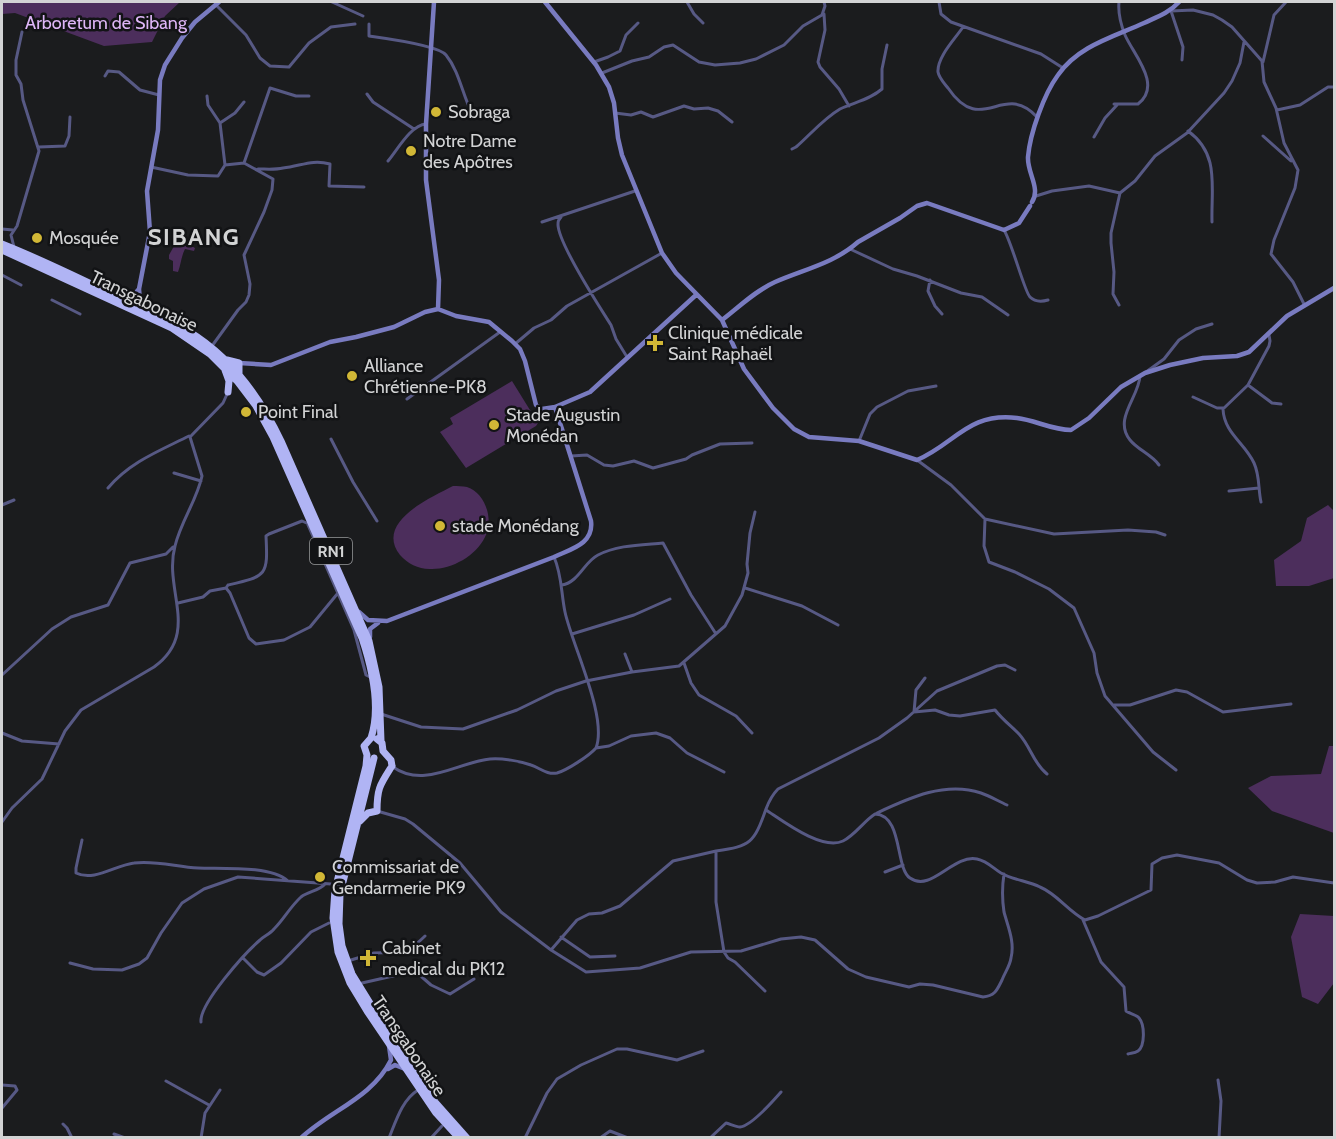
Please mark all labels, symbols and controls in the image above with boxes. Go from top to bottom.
park label: Arboretum de Sibang [25,12,188,34]
place label: Sobraga [448,101,511,123]
marker: Sobraga [429,105,443,119]
place label: Notre Dame des Apôtres [423,130,517,173]
marker: Notre Dame des Apôtres [404,144,418,158]
district label: SIBANG [148,222,240,251]
place label: Mosquée [49,227,119,249]
marker: Mosquée [30,231,44,245]
street label: Transgabonaise [87,266,201,336]
place label: Clinique médicale Saint Raphaël [668,322,803,365]
marker: Clinique médicale Saint Raphaël [646,334,664,352]
place label: Alliance Chrétienne-PK8 [364,355,487,398]
marker: Alliance Chrétienne-PK8 [345,369,359,383]
place label: Point Final [258,401,339,423]
place label: Stade Augustin Monédan [506,404,620,447]
marker: Point Final [239,405,253,419]
marker: Stade Augustin Monédan [487,418,501,432]
place label: stade Monédang [452,515,580,537]
marker: stade Monédang [433,519,447,533]
road number: RN1 [310,538,352,564]
place label: Commissariat de Gendarmerie PK9 [332,856,466,899]
marker: Commissariat de Gendarmerie PK9 [313,870,327,884]
place label: Cabinet medical du PK12 [382,937,505,980]
marker: Cabinet medical du PK12 [359,949,377,967]
street label: Transgabonaise [367,992,451,1100]

